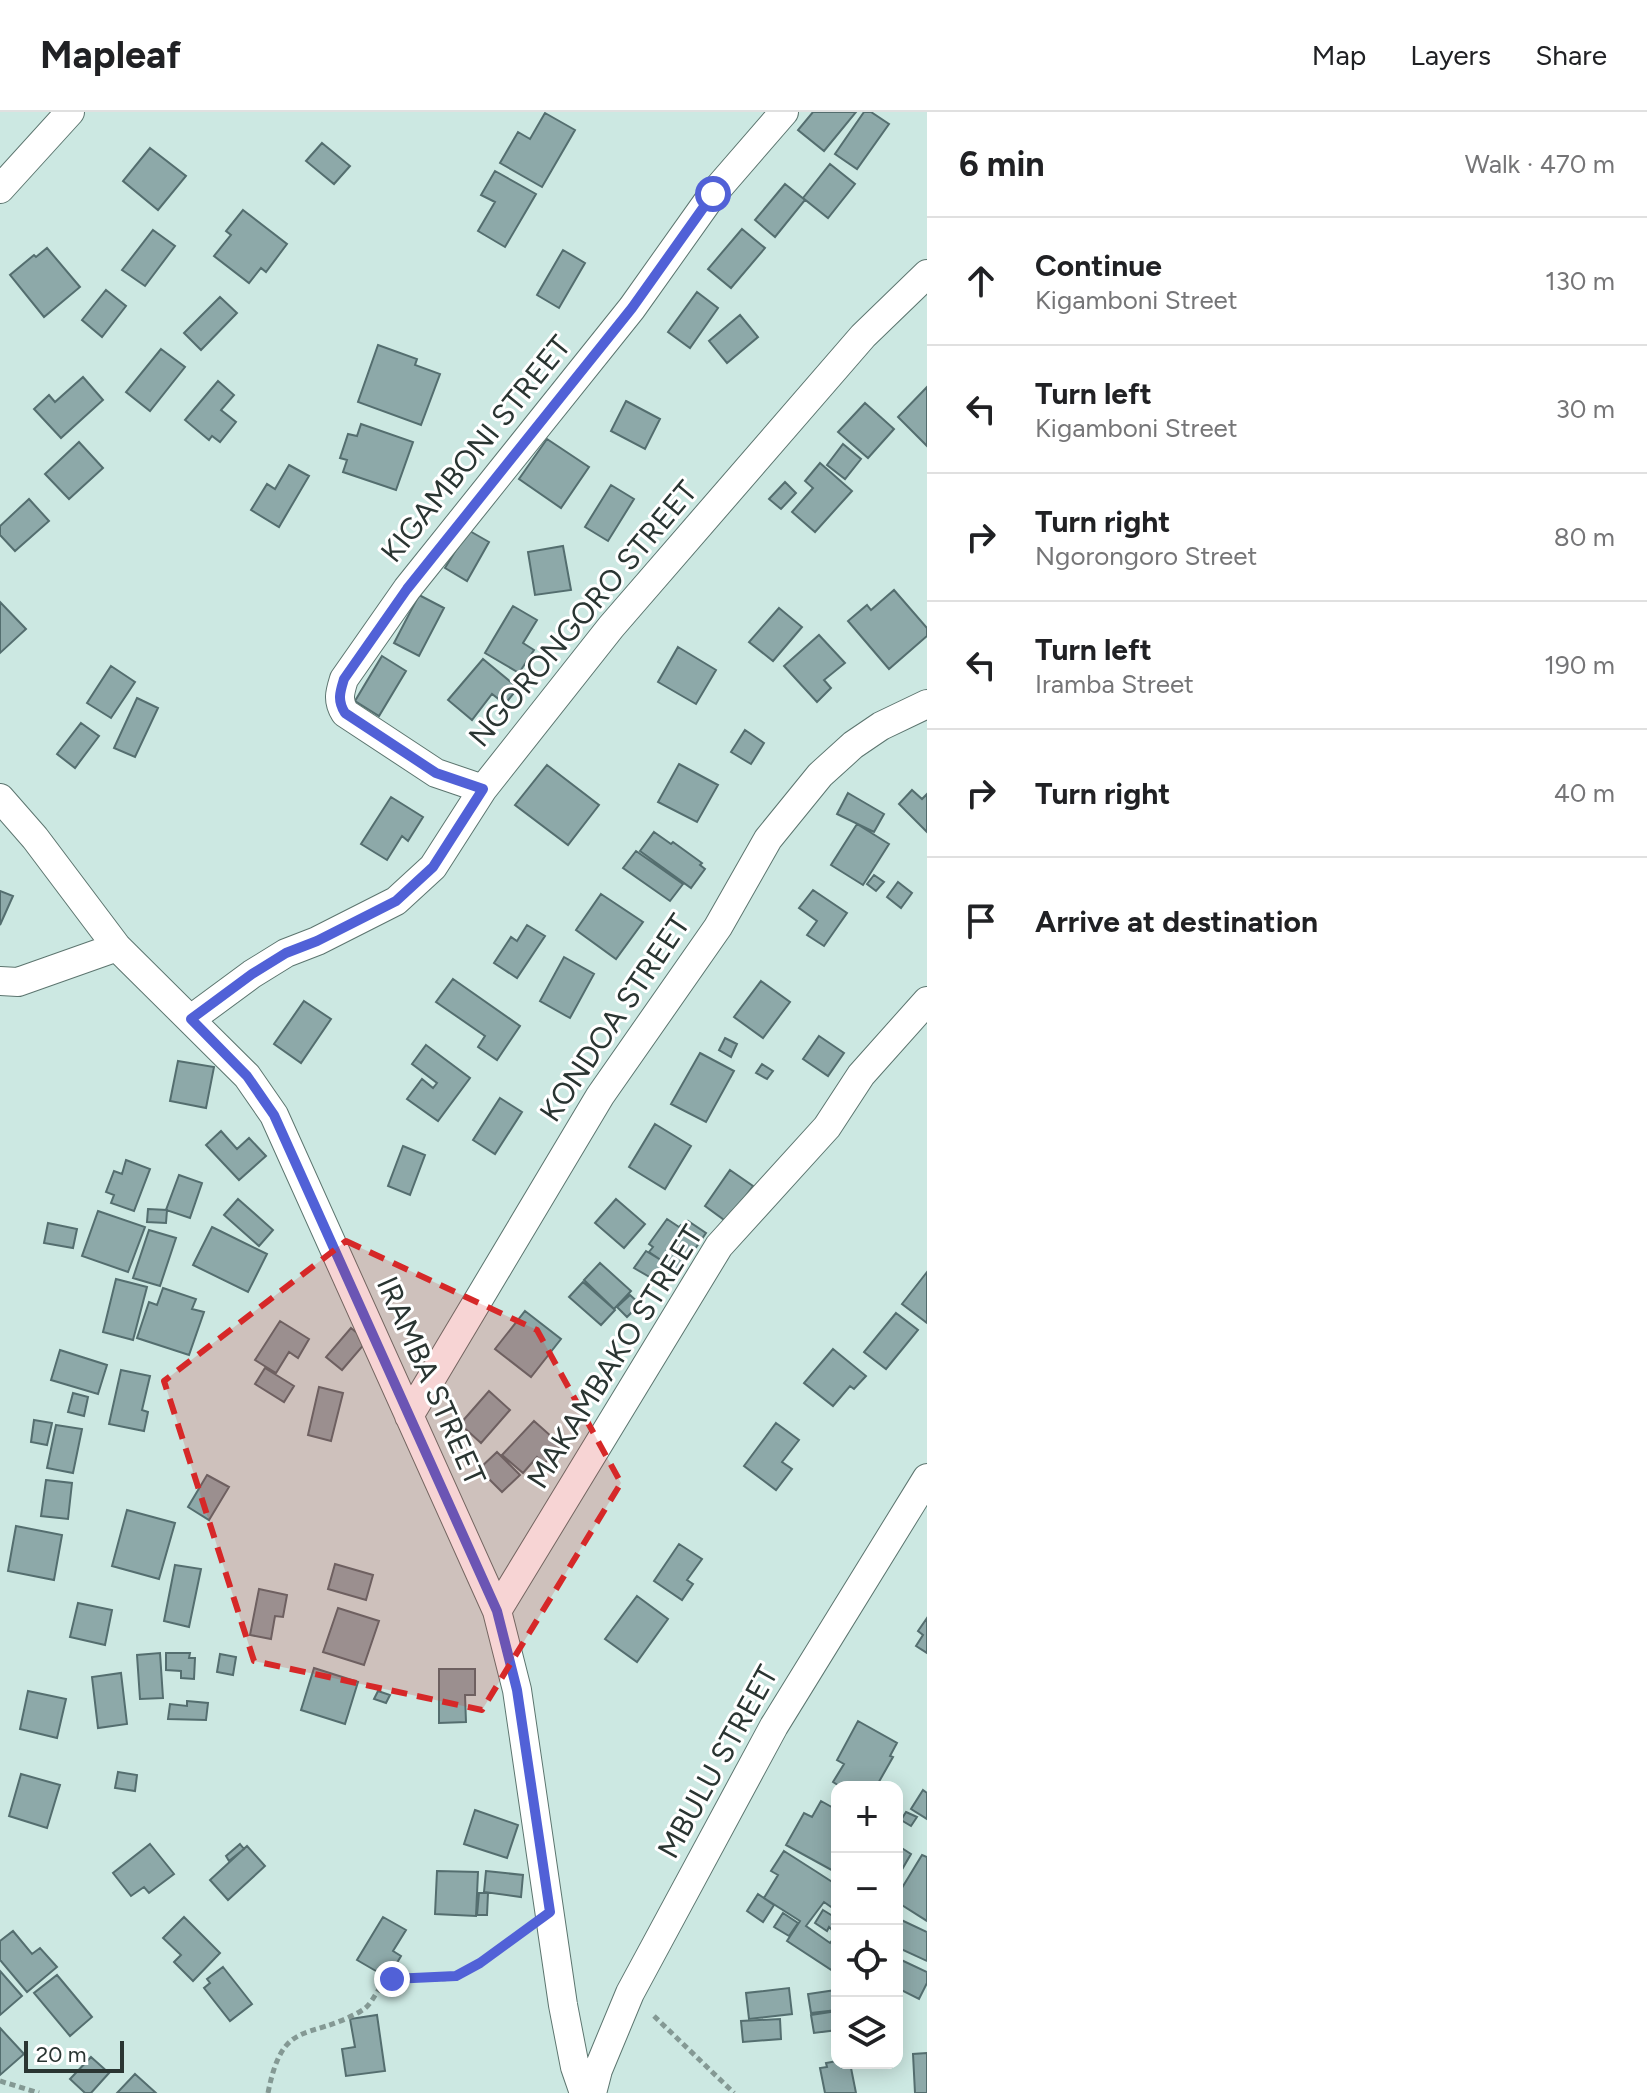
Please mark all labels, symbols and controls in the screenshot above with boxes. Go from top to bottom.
text: Mapleaf [40,32,181,78]
text: Map [1312,38,1366,72]
text: Layers [1410,38,1491,72]
text: Share [1535,38,1607,72]
text: 6 min [959,144,1045,185]
text: Walk · 470 m [1465,148,1615,180]
route start [695,176,731,212]
text: Continue [1035,247,1162,284]
icon: ahead [959,259,1003,303]
text: 130 m [1545,265,1615,297]
text: Kigamboni Street [1035,284,1238,316]
street label: KIGAMBONI STREET [373,328,579,569]
text: Turn left [1035,375,1152,412]
icon: left [959,387,1003,431]
text: 30 m [1556,393,1615,425]
text: Kigamboni Street [1035,412,1238,444]
street label: NGORONGORO STREET [460,473,705,754]
text: Turn right [1035,503,1170,540]
icon: right [959,515,1003,559]
text: 80 m [1554,521,1615,553]
text: Ngorongoro Street [1035,540,1257,572]
text: Turn left [1035,631,1152,668]
icon: left [959,643,1003,687]
text: 190 m [1544,649,1615,681]
text: Iramba Street [1035,668,1194,700]
icon: right [959,771,1003,815]
text: Turn right [1035,775,1170,812]
text: 40 m [1554,777,1615,809]
icon: arrive [959,899,1003,943]
text: Arrive at destination [1035,903,1318,940]
street label: KONDOA STREET [532,907,698,1128]
street label: MAKAMBAKO STREET [519,1218,711,1495]
street label: IRAMBA STREET [369,1271,494,1491]
street label: MBULU STREET [649,1658,786,1865]
map controls [831,1781,903,2069]
button: + [831,1781,903,1853]
button: − [831,1853,903,1925]
button: locate [831,1925,903,1997]
route end [374,1961,410,1997]
button: layers [831,1997,903,2069]
scale bar [24,2037,124,2073]
text: 20 m [36,2041,87,2068]

